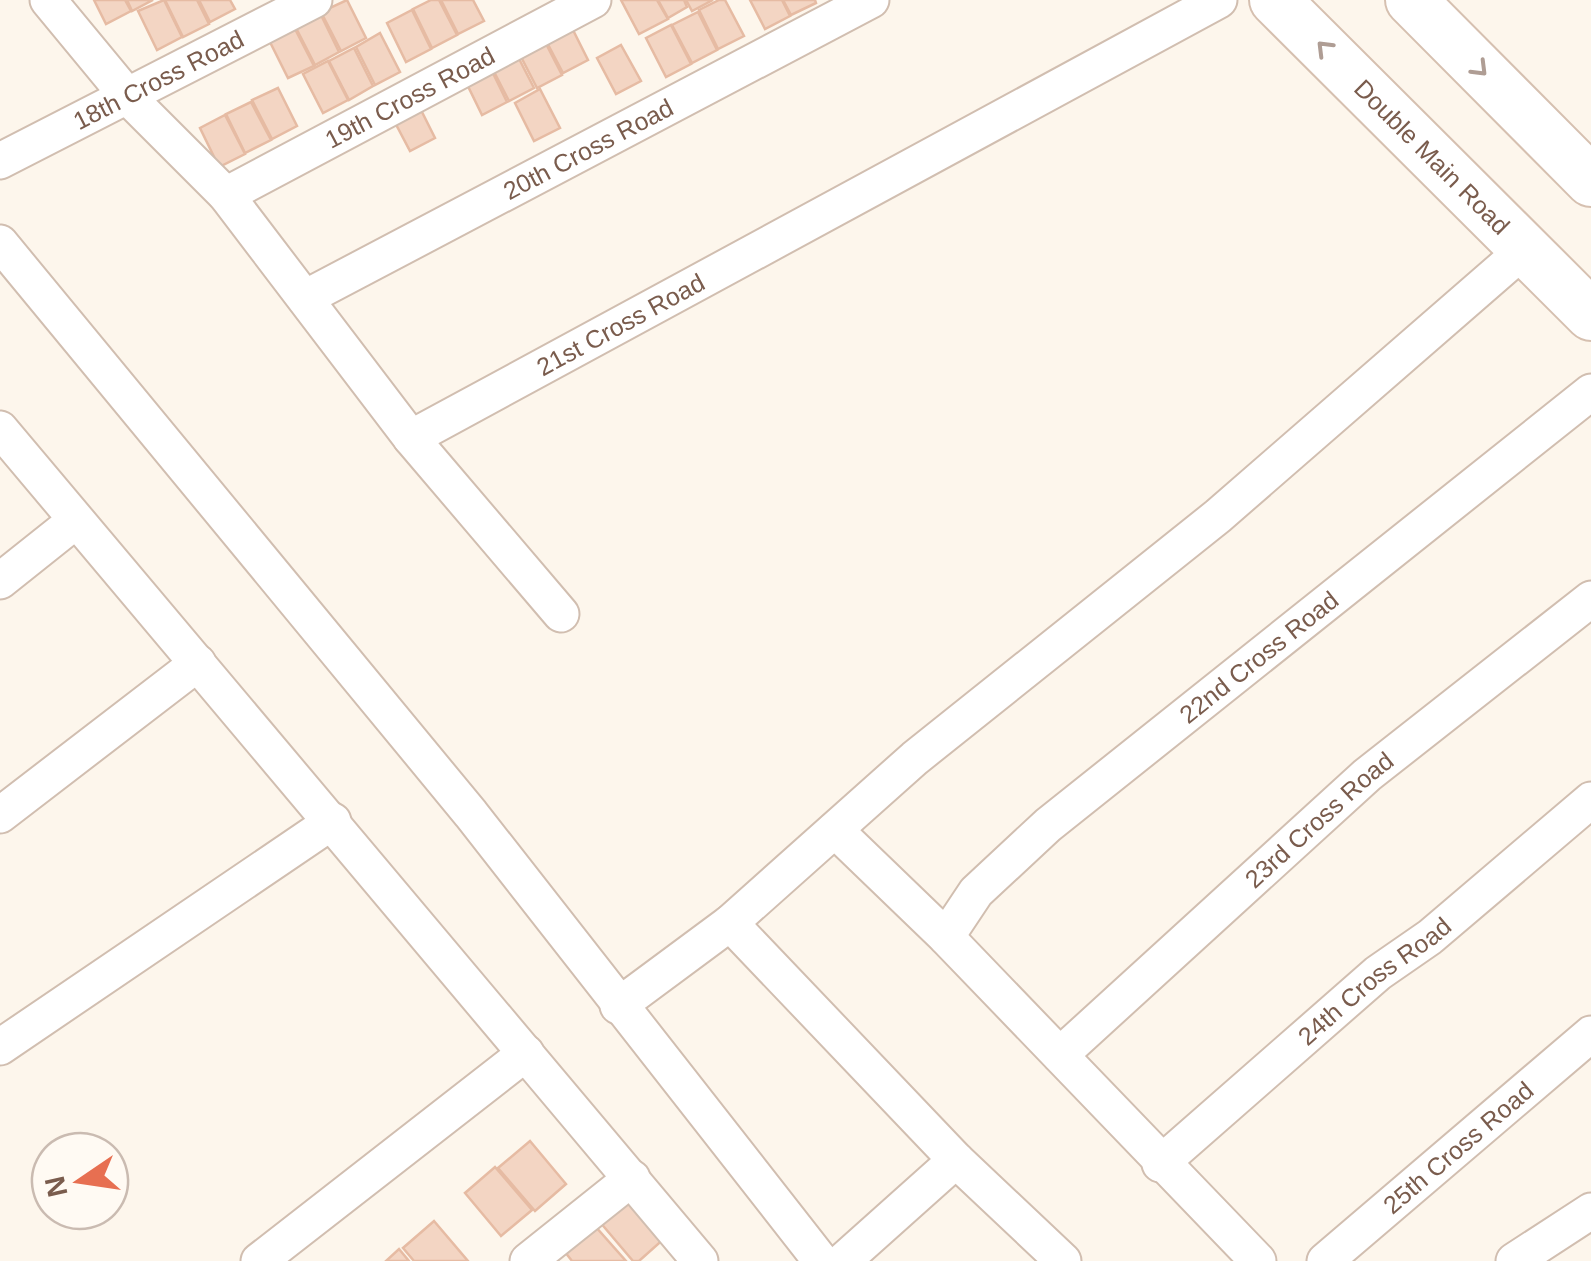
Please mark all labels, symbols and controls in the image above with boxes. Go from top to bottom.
street label: 18th Cross Road [69,25,248,135]
street label: 19th Cross Road [320,41,499,154]
one-way arrow [1317,42,1335,60]
one-way arrow [1468,58,1486,76]
street label: Double Main Road [1349,74,1515,240]
street label: 20th Cross Road [499,93,678,205]
street label: 21st Cross Road [532,268,709,381]
street label: 22nd Cross Road [1174,585,1344,729]
street label: 23rd Cross Road [1239,746,1398,893]
street label: 24th Cross Road [1292,912,1456,1051]
street label: 25th Cross Road [1378,1076,1539,1219]
north arrow [30,1131,130,1231]
text: N [39,1173,74,1200]

